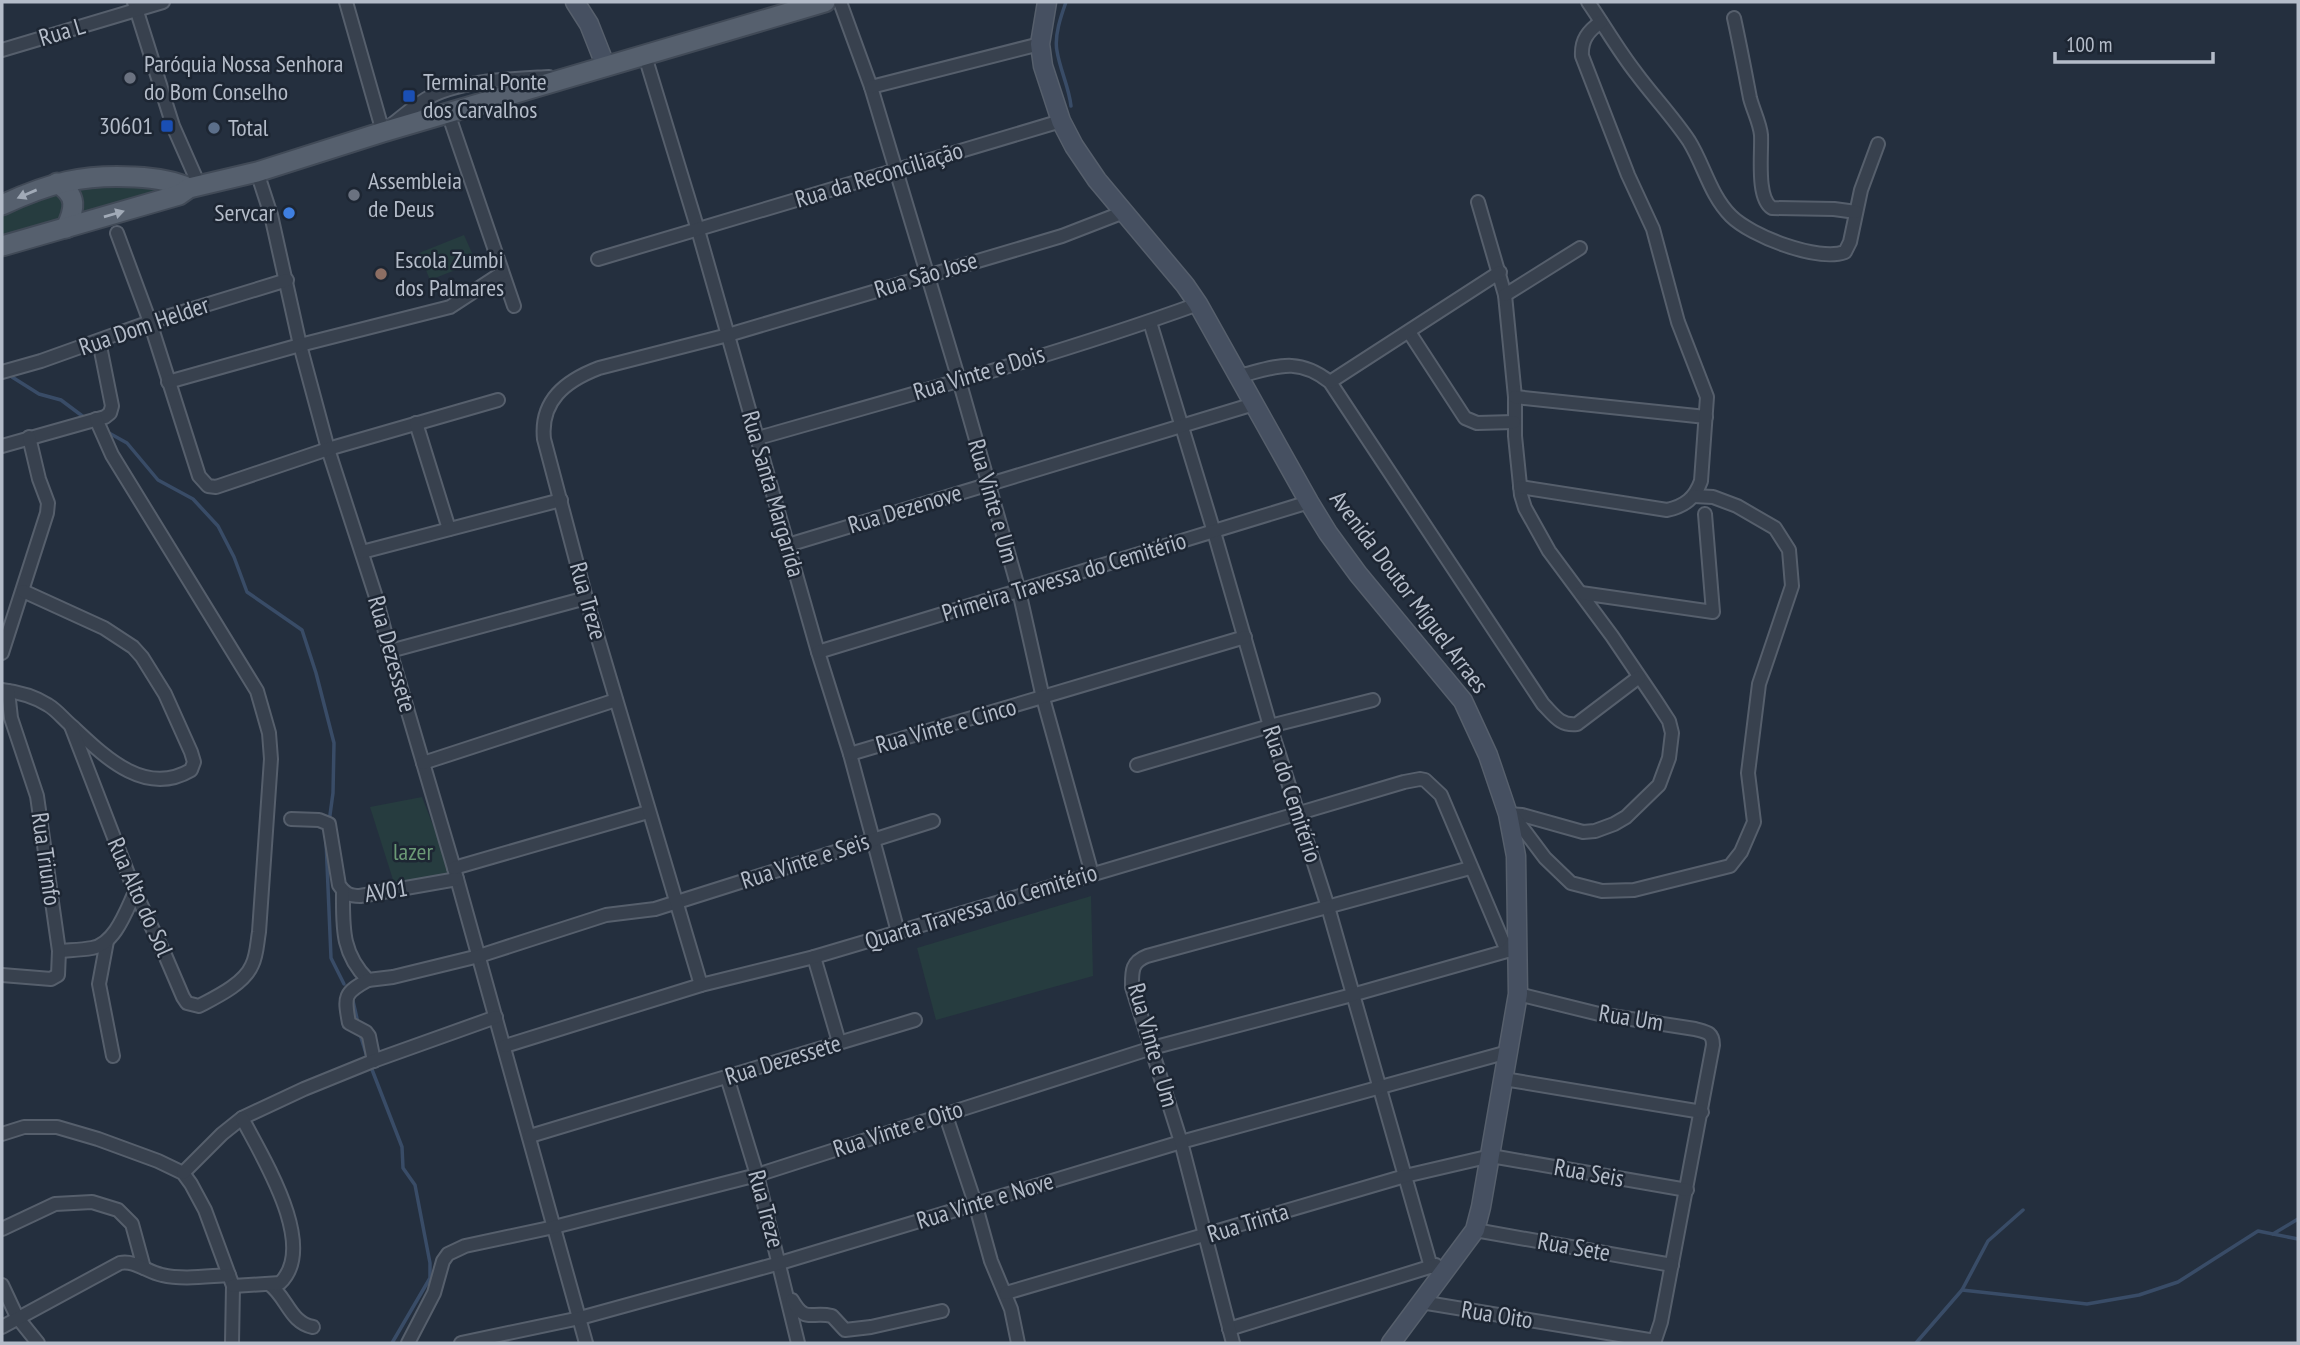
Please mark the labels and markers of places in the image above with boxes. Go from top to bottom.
place label: Paróquia Nossa Senhora do Bom Conselho [144,48,343,107]
place label: Terminal Ponte dos Carvalhos [423,66,547,125]
marker: Paróquia Nossa Senhora do Bom Conselho [122,70,138,86]
marker: Terminal Ponte dos Carvalhos [401,88,417,104]
place label: 30601 [99,110,153,141]
place label: Total [228,112,269,143]
marker: 30601 [159,118,175,134]
marker: Total [206,120,222,136]
place label: Assembleia de Deus [368,165,462,224]
marker: Assembleia de Deus [346,187,362,203]
place label: Servcar [214,197,275,228]
marker: Servcar [281,205,297,221]
place label: Escola Zumbi dos Palmares [395,244,504,303]
marker: Escola Zumbi dos Palmares [373,266,389,282]

